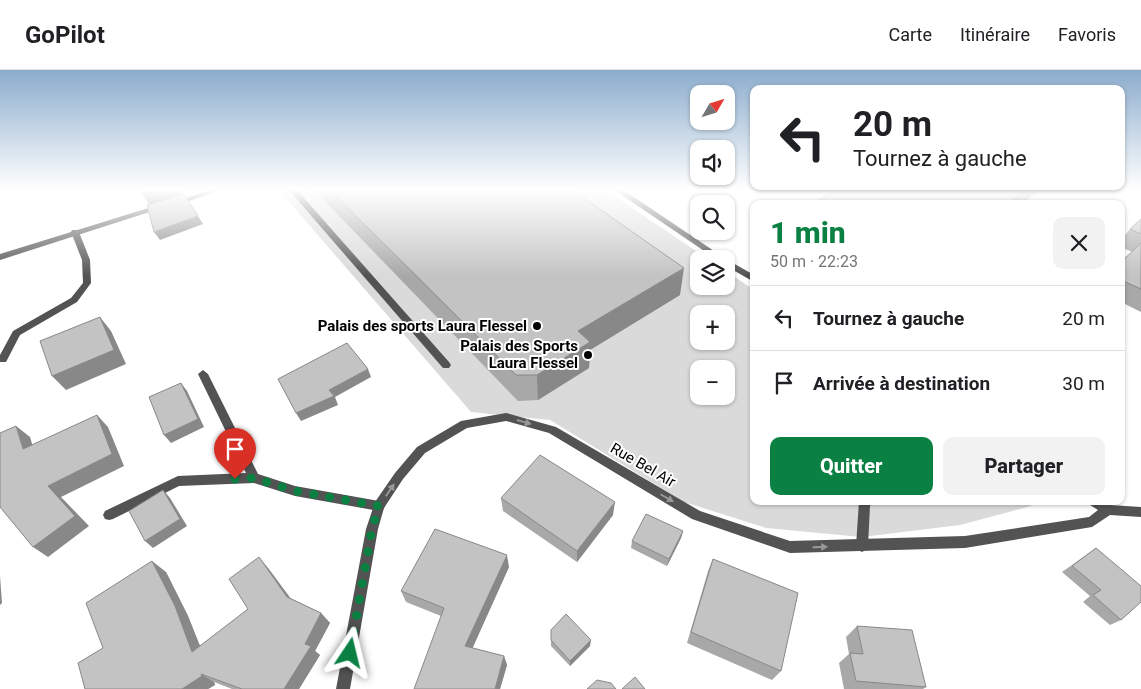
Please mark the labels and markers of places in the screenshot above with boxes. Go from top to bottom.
place label: Palais des sports Laura Flessel [318,317,527,335]
marker: Palais des sports Laura Flessel [531,320,543,332]
place label: Palais des Sports Laura Flessel [460,337,578,372]
marker: Palais des Sports Laura Flessel [582,349,594,361]
pin [214,428,256,479]

